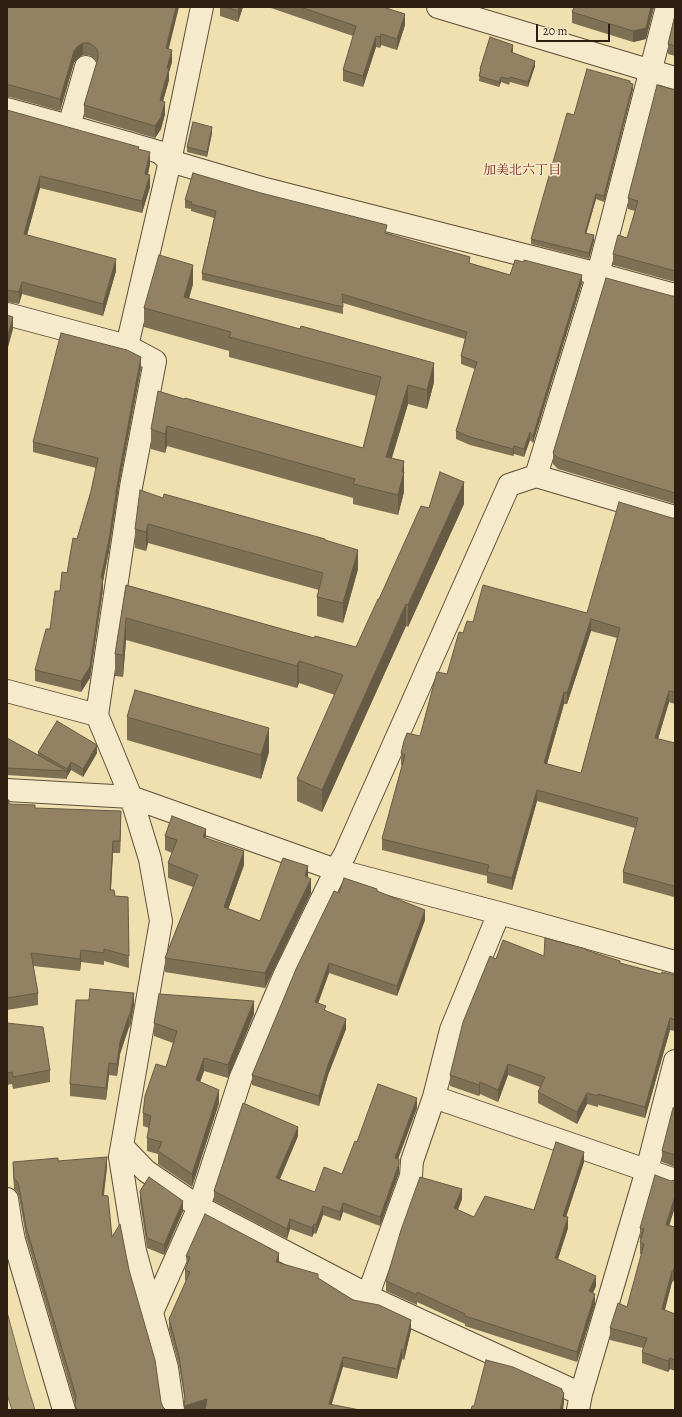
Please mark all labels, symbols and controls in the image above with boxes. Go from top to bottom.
scale bar [538,16,612,42]
text: 20 m [543,23,567,39]
district label: 加美北六丁目 [483,163,561,179]

